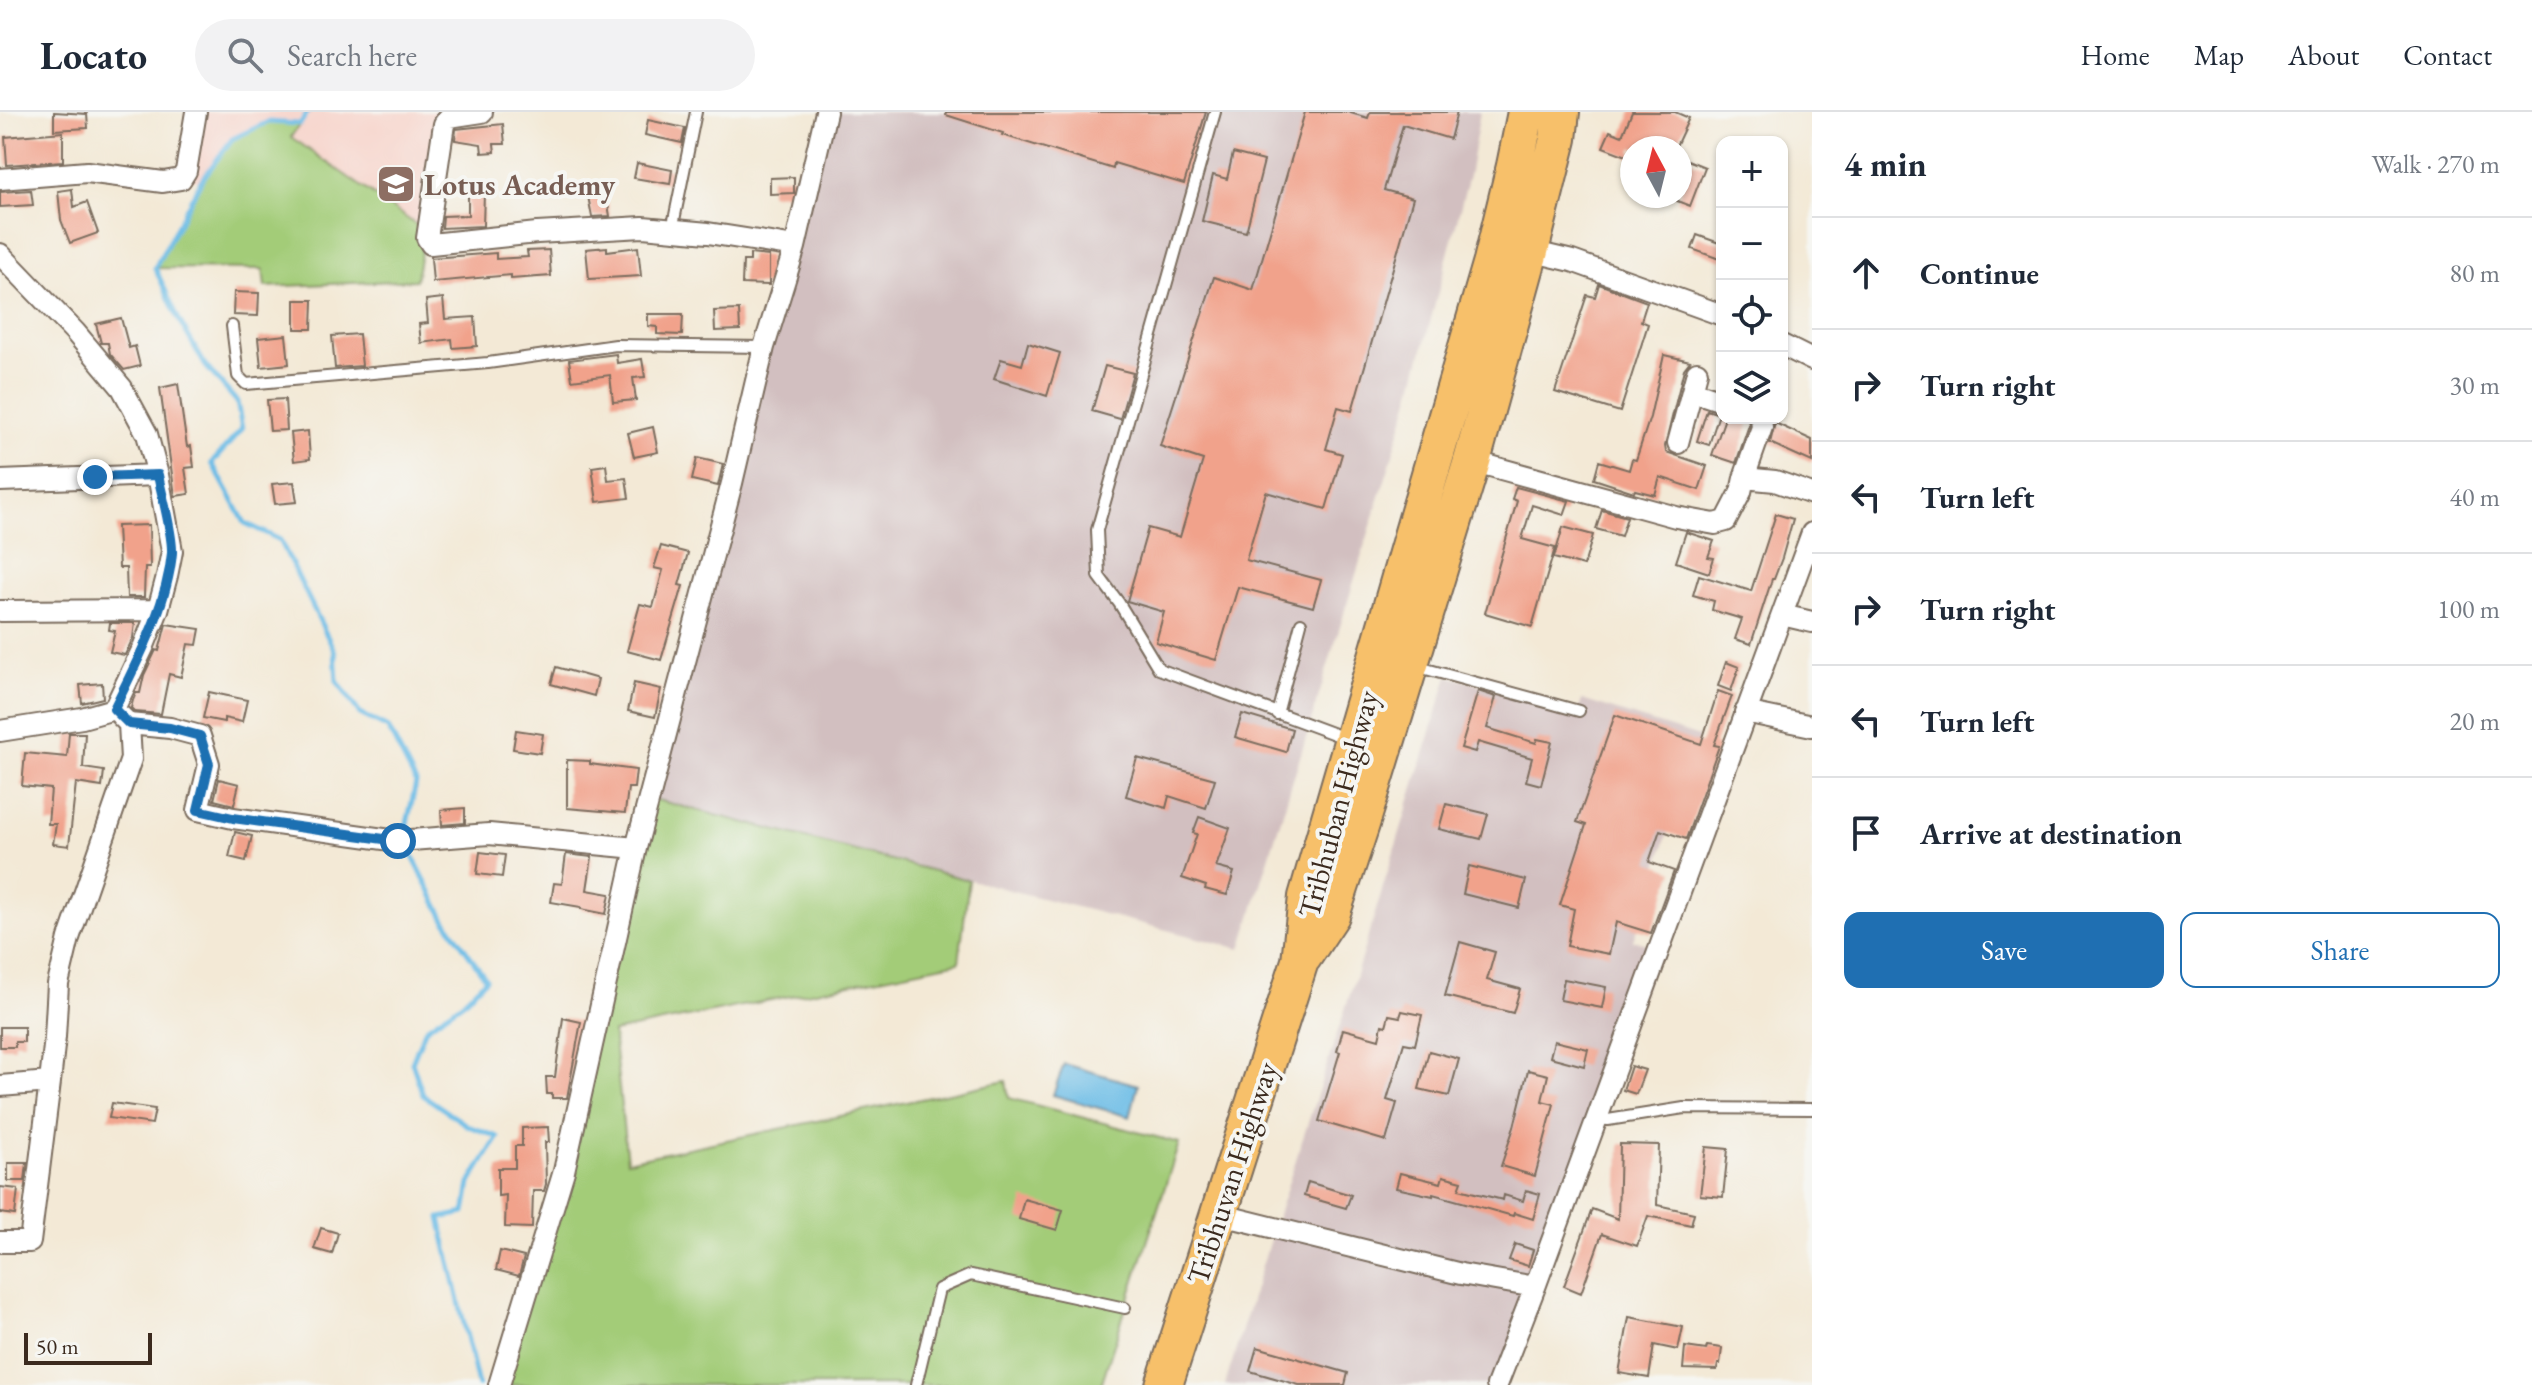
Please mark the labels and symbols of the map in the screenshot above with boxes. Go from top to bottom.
north arrow [1620,136,1692,208]
school or university icon: Lotus Academy [375,163,417,205]
place label: Lotus Academy [424,165,616,204]
route end [77,459,113,495]
street label: Tribhuban Highway [1289,685,1387,922]
route start [380,823,416,859]
street label: Tribhuvan Highway [1178,1056,1287,1289]
scale bar [24,1329,152,1365]

